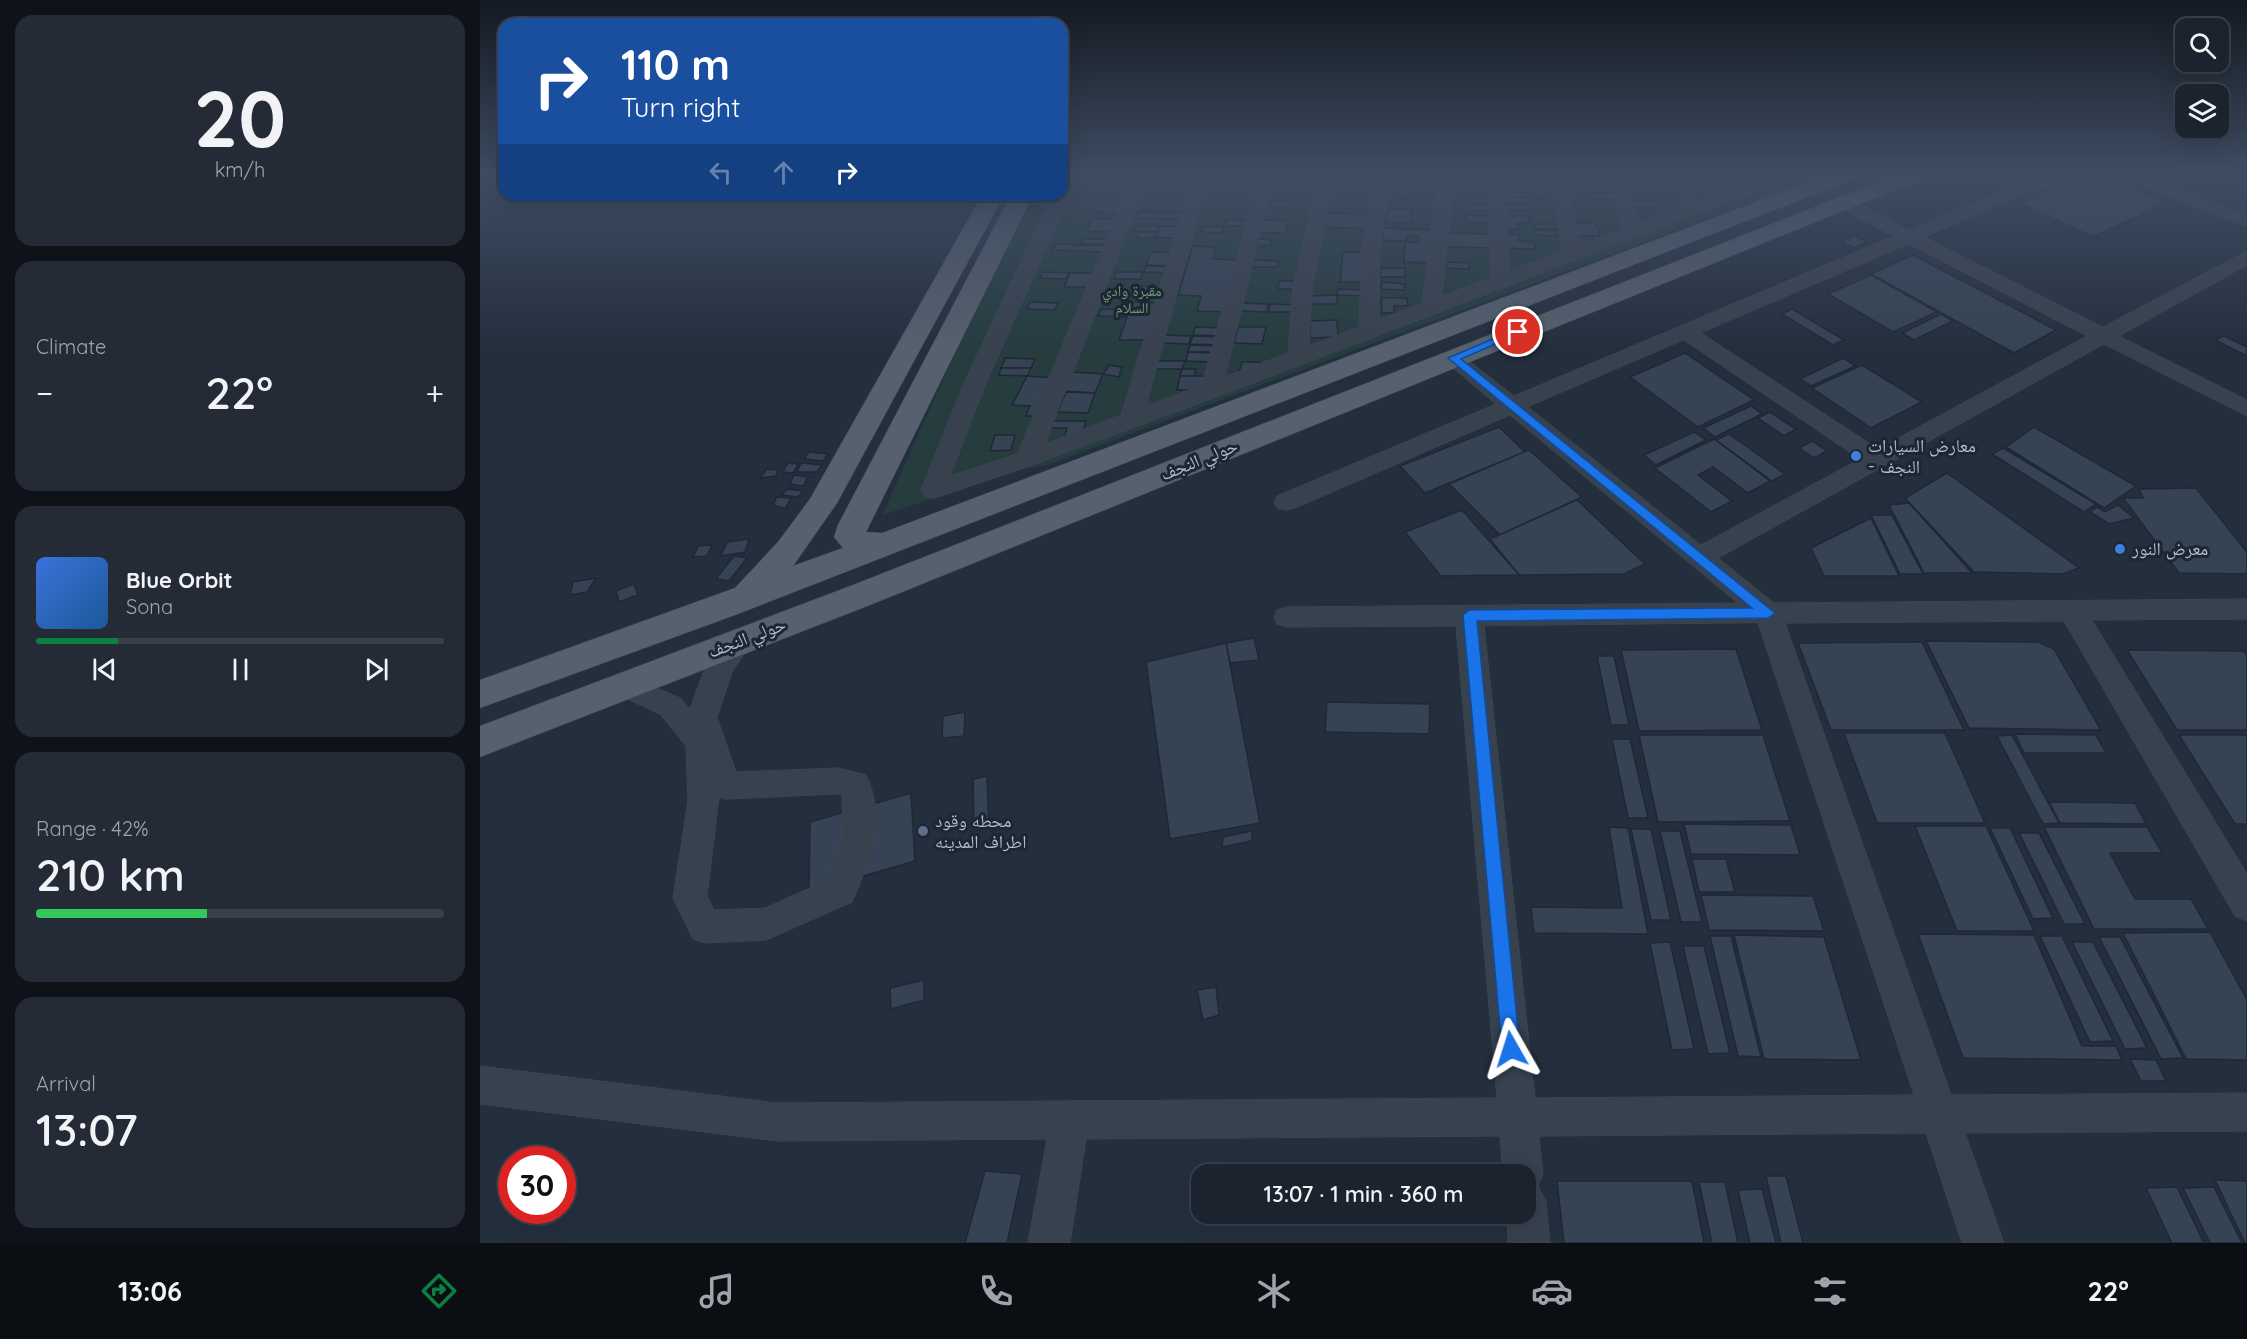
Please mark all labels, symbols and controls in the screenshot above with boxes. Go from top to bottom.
map controls [2175,18,2229,138]
button: search [2175,18,2229,72]
text: 110 m [621,38,730,91]
icon: right [522,42,600,120]
text: 20 [194,69,286,167]
button: layers [2175,84,2229,138]
text: Turn right [621,90,740,124]
icon: left [704,156,737,189]
icon: ahead [767,156,800,189]
icon: right [830,156,863,189]
text: km/h [215,157,265,182]
park label: مقبرة وادي السلام [1102,281,1162,318]
pin [1492,306,1543,357]
icon: arrive [1501,315,1534,348]
text: Climate [36,334,106,359]
text: 22° [206,364,273,420]
text: − [36,372,53,413]
text: + [425,372,444,413]
street label: حولي النجف [1157,434,1242,489]
place label: معارض السيارات - النجف [1868,434,1976,478]
marker: معارض السيارات - النجف [1849,449,1863,463]
place label: معرض النور [2131,537,2208,560]
marker: معرض النور [2113,542,2127,556]
text: Blue Orbit [126,566,232,594]
text: Sona [126,594,173,619]
street label: حولي النجف [705,612,790,666]
icon: previous [88,653,121,686]
icon: pause [224,653,257,686]
icon: next [360,653,393,686]
place label: محطه وقود اطراف المدينه [935,809,1027,853]
text: Range · 42% [36,816,149,841]
marker: محطه وقود اطراف المدينه [916,824,930,838]
text: 210 km [36,846,185,902]
position arrow [1479,1017,1543,1081]
text: Arrival [36,1071,96,1096]
text: 13:07 [36,1101,138,1157]
speed limit sign: 30 [498,1146,576,1224]
text: 13:07 · 1 min · 360 m [1264,1180,1463,1208]
icon: directions [418,1270,460,1312]
icon: music [696,1270,738,1312]
icon: phone [975,1270,1017,1312]
icon: climate [1253,1270,1295,1312]
icon: car [1531,1270,1573,1312]
icon: filters [1809,1270,1851,1312]
text: 13:06 [118,1274,182,1308]
text: 22° [2088,1274,2129,1308]

